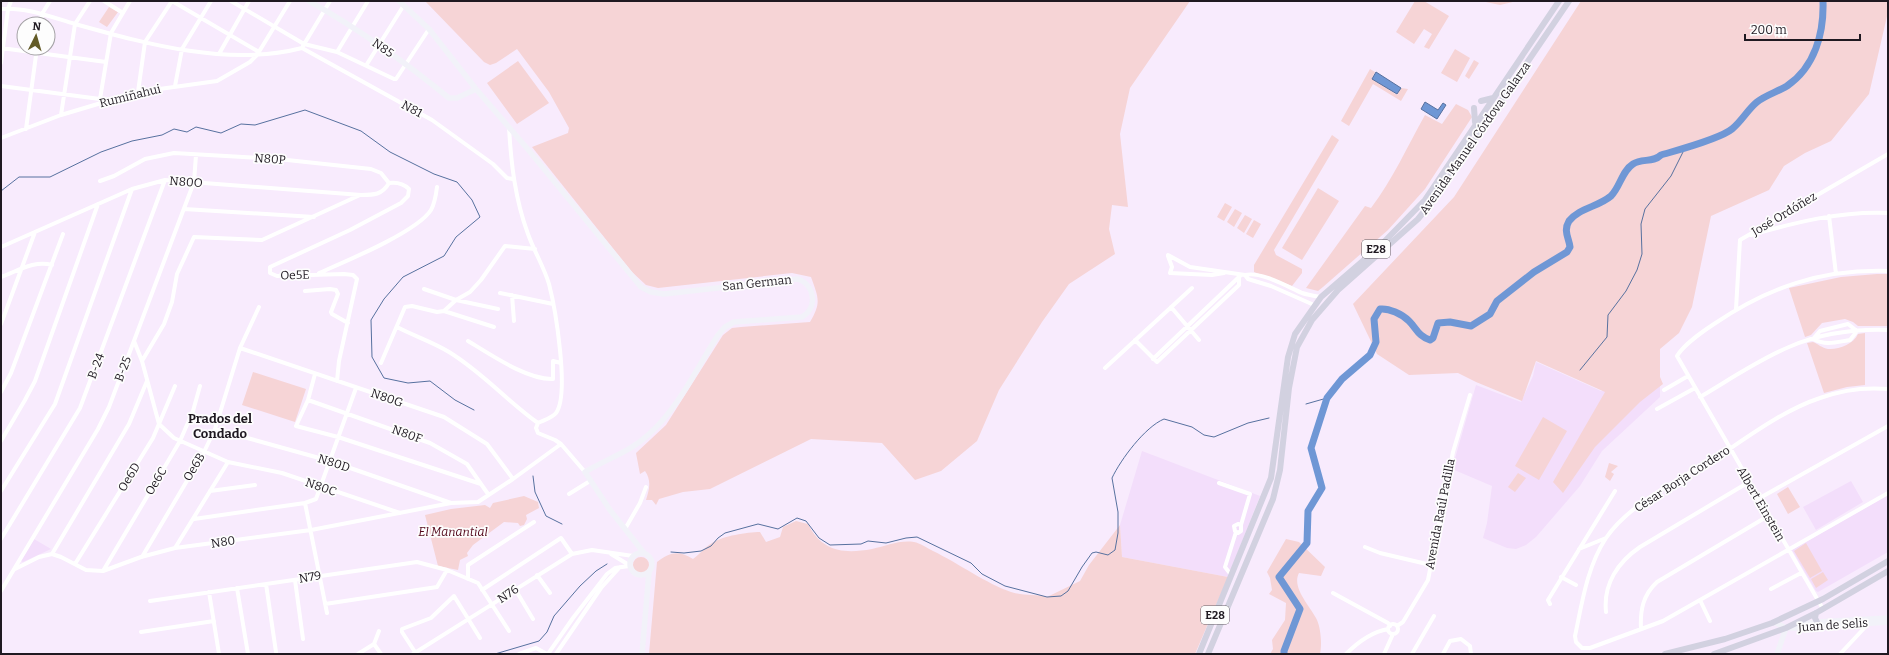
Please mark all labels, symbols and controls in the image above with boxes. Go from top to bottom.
north arrow [16,16,56,56]
scale bar [1745,16,1860,42]
text: N [32,20,42,33]
text: 200 m [1751,23,1787,37]
street label: N85 [369,36,397,60]
street label: Avenida Manuel Córdova Galarza [1417,59,1533,217]
street label: Rumiñahui [98,82,163,110]
street label: N81 [399,98,425,120]
street label: N80P [254,151,286,167]
street label: N80O [169,174,203,190]
street label: José Ordóñez [1748,189,1819,239]
road number: E28 [1362,240,1390,258]
street label: Oe5E [280,267,310,283]
street label: San German [722,272,793,294]
street label: B-24 [85,351,107,381]
street label: B-25 [112,354,134,384]
street label: N80G [369,386,405,410]
district label: Prados del Condado [188,411,252,441]
street label: N80F [390,422,424,446]
street label: César Borja Cordero [1632,443,1732,515]
street label: Oe6B [180,450,208,484]
street label: N80D [316,451,352,475]
street label: Avenida Raúl Padilla [1422,457,1458,571]
street label: Oe6D [115,460,143,494]
street label: Oe6C [142,464,170,498]
street label: Albert Einstein [1734,464,1788,544]
street label: N80C [304,475,339,499]
park label: El Manantial [418,525,488,539]
street label: N80 [210,533,236,551]
street label: N79 [298,568,322,586]
street label: N76 [495,582,521,606]
road number: E28 [1201,606,1229,624]
street label: Juan de Selis [1796,616,1869,635]

